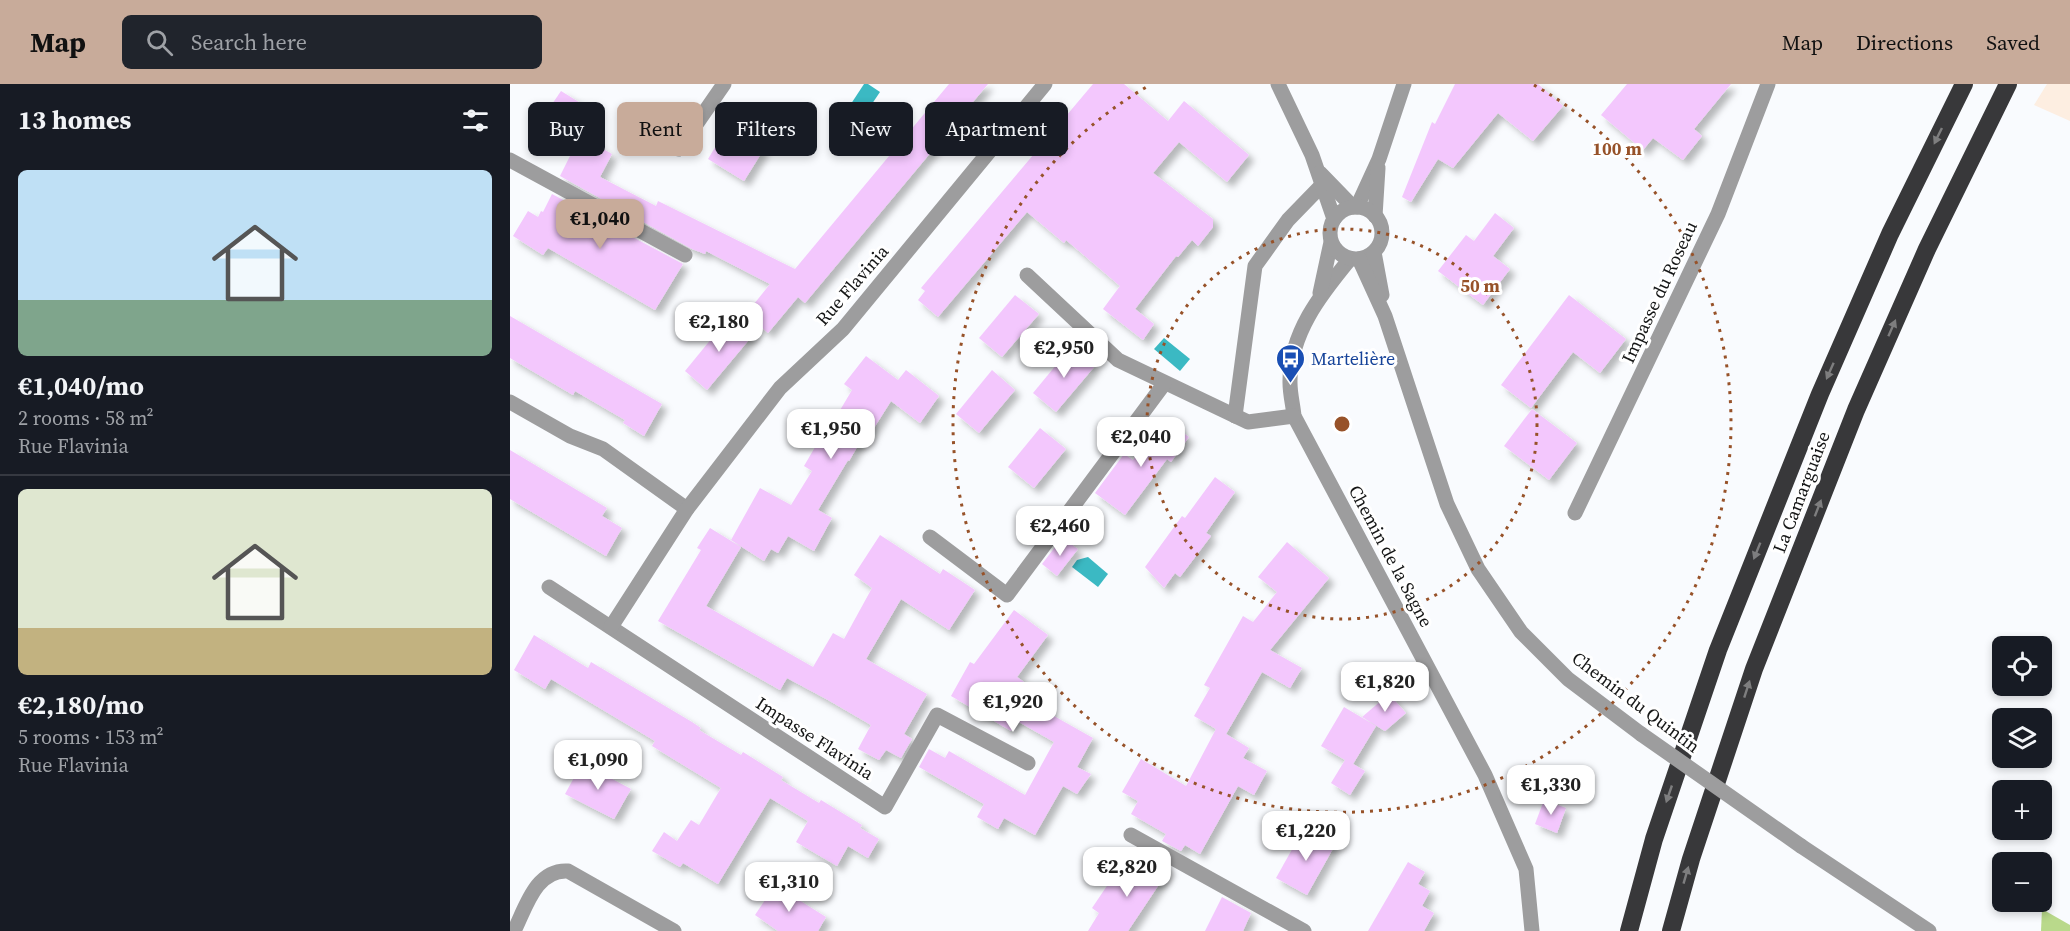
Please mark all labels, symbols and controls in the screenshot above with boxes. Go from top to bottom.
search box [122,15,542,69]
text: Map [30,23,86,61]
icon: search [143,26,176,59]
text: Search here [191,27,307,57]
text: Map [1782,28,1823,57]
text: Directions [1856,28,1953,57]
text: Saved [1986,28,2040,57]
text: 13 homes [18,102,131,138]
chip: Buy [528,102,605,156]
chip: Rent [617,102,703,156]
chip: Filters [715,102,817,156]
chip: New [829,102,913,156]
chip: Apartment [925,102,1068,156]
icon: filters [459,104,492,137]
one-way arrow [1934,128,1943,145]
text: 100 m [1592,136,1642,161]
pin: €1,040 [551,199,649,250]
text: €1,040 [570,204,630,232]
icon: home [201,209,309,317]
street label: Impasse du Roseau [1615,217,1703,367]
street label: Rue Flavinia [810,239,895,331]
text: 50 m [1460,273,1500,298]
pin: €2,180 [670,302,768,353]
text: €2,180 [689,307,749,335]
one-way arrow [1887,318,1897,336]
pin: €2,950 [1015,328,1113,379]
text: €2,950 [1034,333,1094,361]
bus stop icon: Martelière [1274,342,1306,384]
place label: Martelière [1311,346,1395,371]
one-way arrow [1825,362,1835,380]
text: €1,040/mo [18,368,144,404]
text: 2 rooms · 58 m² [18,404,154,432]
pin: €1,950 [782,409,880,460]
text: €1,950 [801,414,861,442]
centre of rings [1332,414,1352,434]
pin: €2,040 [1092,417,1190,468]
text: €2,040 [1111,422,1171,450]
street label: La Camarguaise [1766,428,1836,556]
text: Rue Flavinia [18,432,129,460]
street label: Chemin de la Sagne [1343,480,1439,632]
one-way arrow [1813,498,1823,516]
pin: €2,460 [1011,506,1109,557]
text: €2,460 [1030,511,1090,539]
icon: home [201,528,309,636]
one-way arrow [1752,543,1762,561]
map controls [1992,636,2052,912]
button: locate [1992,636,2052,696]
street label: Chemin du Quintin [1567,646,1705,758]
pin: €1,820 [1336,662,1434,713]
text: €1,820 [1355,667,1415,695]
one-way arrow [1743,680,1753,698]
pin: €1,920 [964,682,1062,733]
text: €2,180/mo [18,687,144,723]
text: €1,920 [983,687,1043,715]
street label: Impasse Flavinia [751,691,879,786]
button: layers [1992,708,2052,768]
text: 5 rooms · 153 m² [18,723,164,751]
pin: €1,090 [549,740,647,791]
text: €1,090 [568,745,628,773]
text: Rue Flavinia [18,751,129,779]
pin: €1,330 [1502,765,1600,816]
text: €1,330 [1521,770,1581,798]
button: + [1992,780,2052,840]
one-way arrow [1664,785,1674,803]
pin: €1,220 [1257,811,1355,862]
text: €1,220 [1276,816,1336,844]
pin: €2,820 [1078,847,1176,898]
text: €2,820 [1097,852,1157,880]
button: − [1992,852,2052,912]
pin: €1,310 [740,862,838,913]
one-way arrow [1682,866,1692,884]
text: €1,310 [759,867,819,895]

